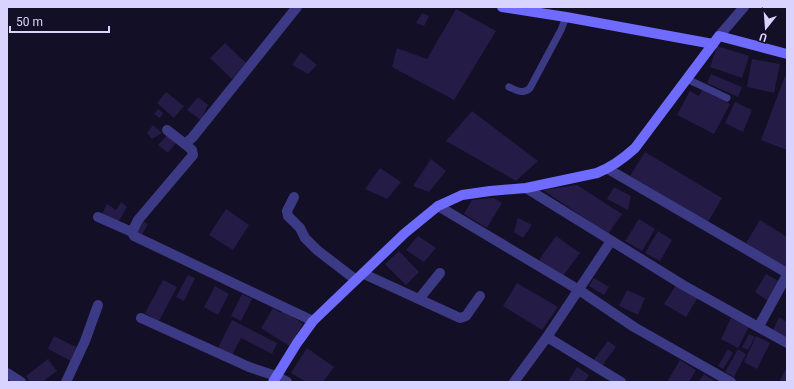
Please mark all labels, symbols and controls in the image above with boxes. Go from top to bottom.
scale bar [10,8,109,34]
north arrow [746,8,786,48]
text: 50 m [16,15,43,29]
text: U [758,30,769,44]

